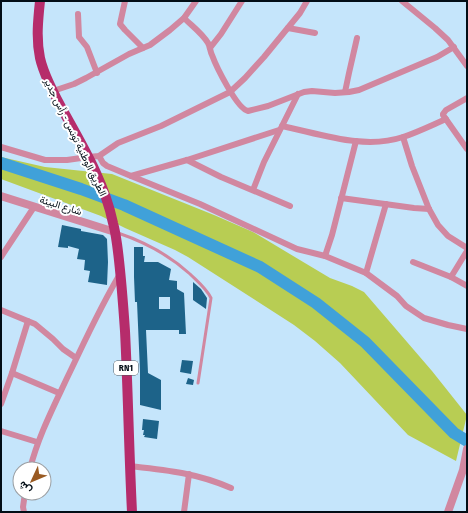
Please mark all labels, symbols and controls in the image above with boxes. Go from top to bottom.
street label: الطريق الوطنية تونس - رأس جدير [41,76,109,198]
street label: شارع البيئة [38,194,83,218]
road number: RN1 [114,361,138,375]
north arrow [12,461,52,501]
text: ش [16,478,34,497]

